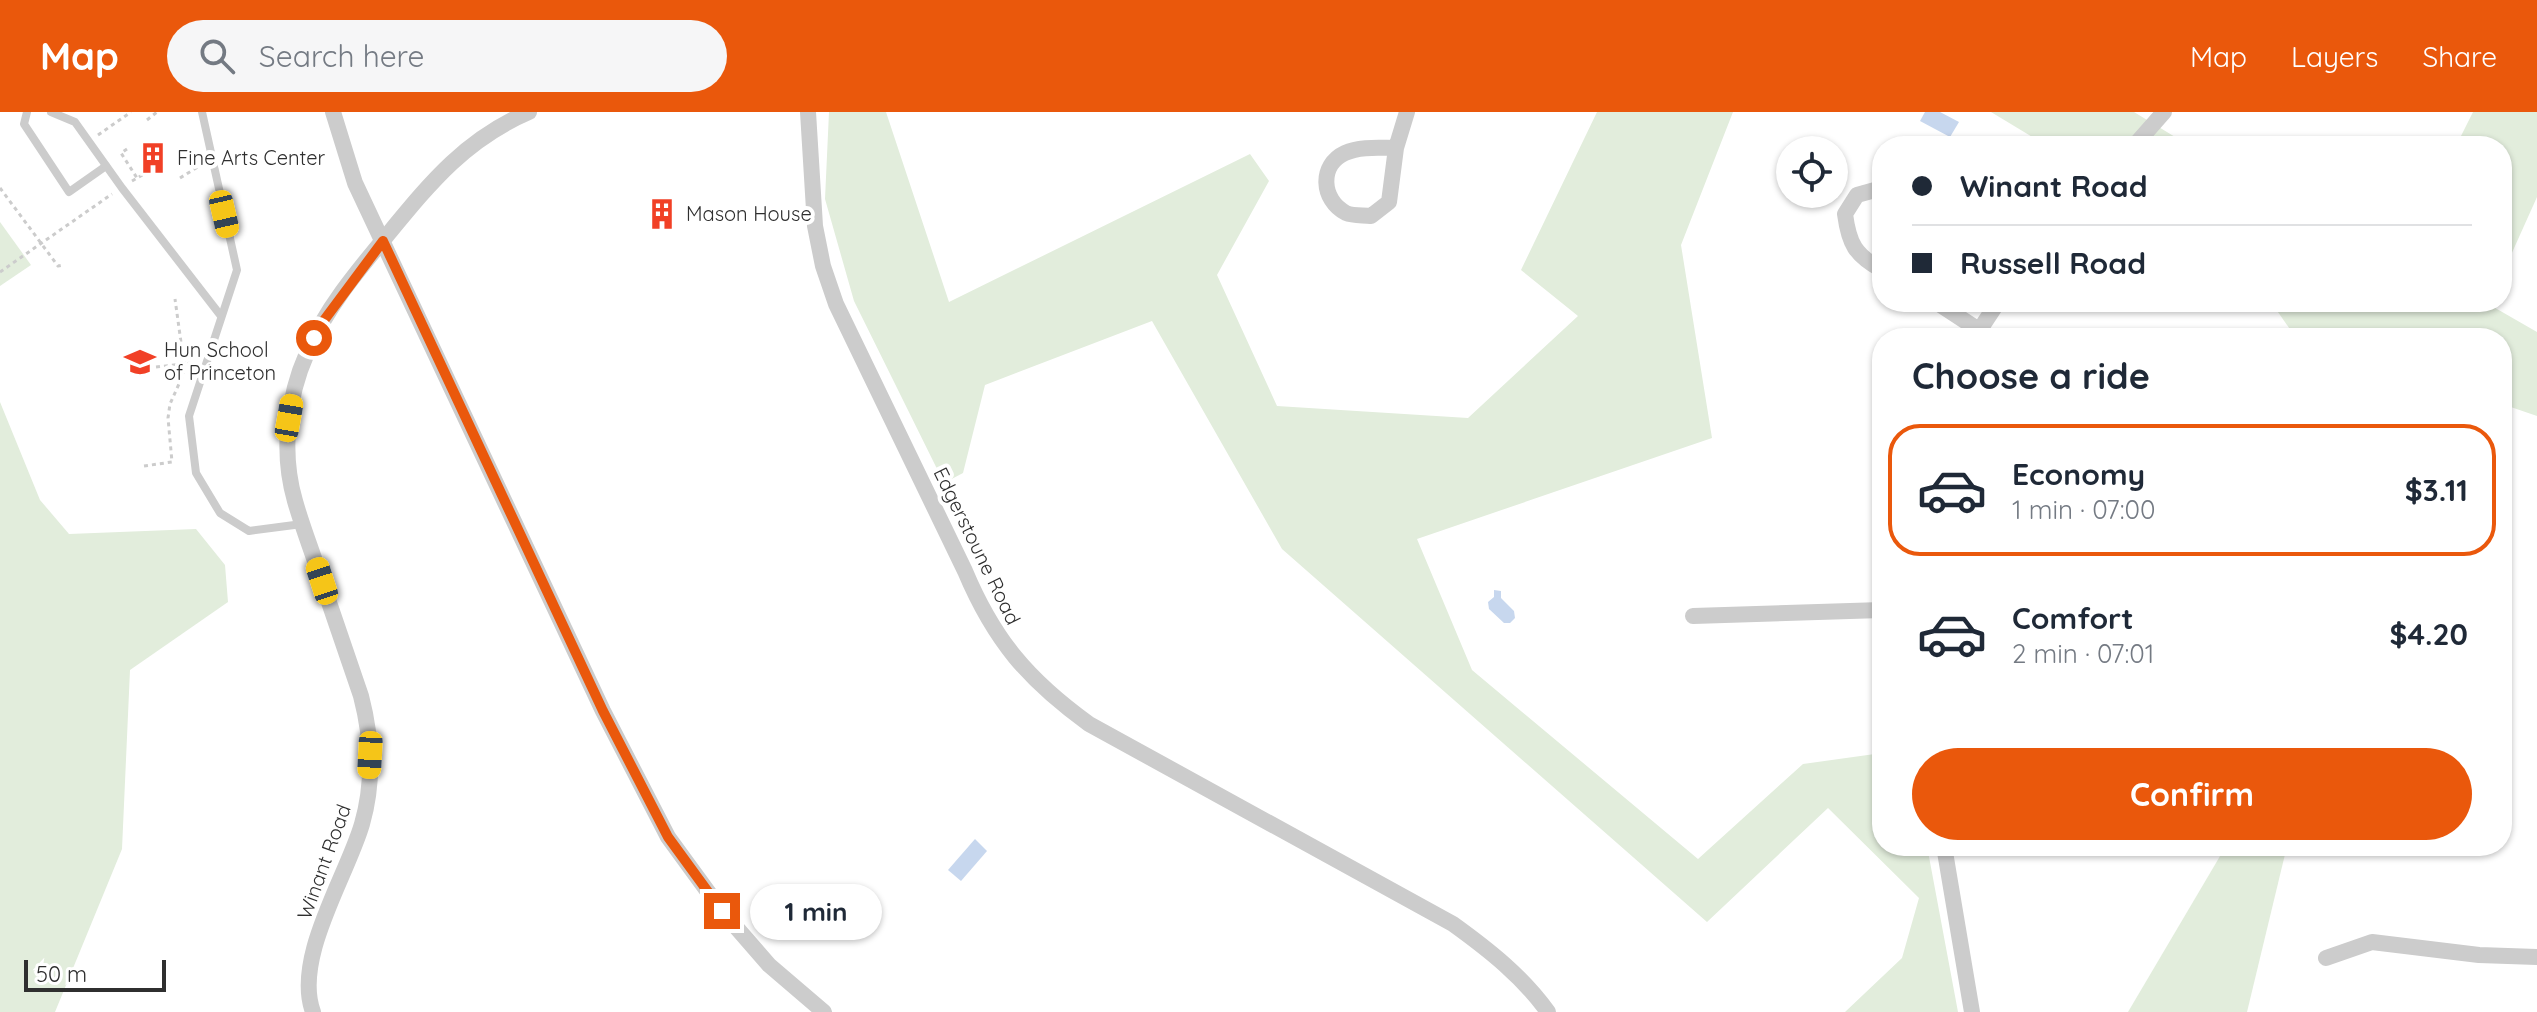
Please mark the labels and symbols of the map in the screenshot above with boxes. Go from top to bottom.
building icon: Fine Arts Center [136,141,170,175]
place label: Fine Arts Center [177,145,325,170]
car [207,188,241,240]
building icon: Mason House [645,197,679,231]
place label: Mason House [686,201,812,226]
route start [296,320,332,356]
place label: Hun School of Princeton [164,337,276,385]
school or university icon: Hun School of Princeton [123,345,157,379]
car [273,392,305,444]
street label: Edgerstoune Road [929,463,1026,629]
car [303,554,341,608]
car [357,730,383,780]
street label: Winant Road [291,801,356,923]
callout: 1 min [750,883,882,939]
route end [704,893,740,929]
scale bar [24,956,166,992]

